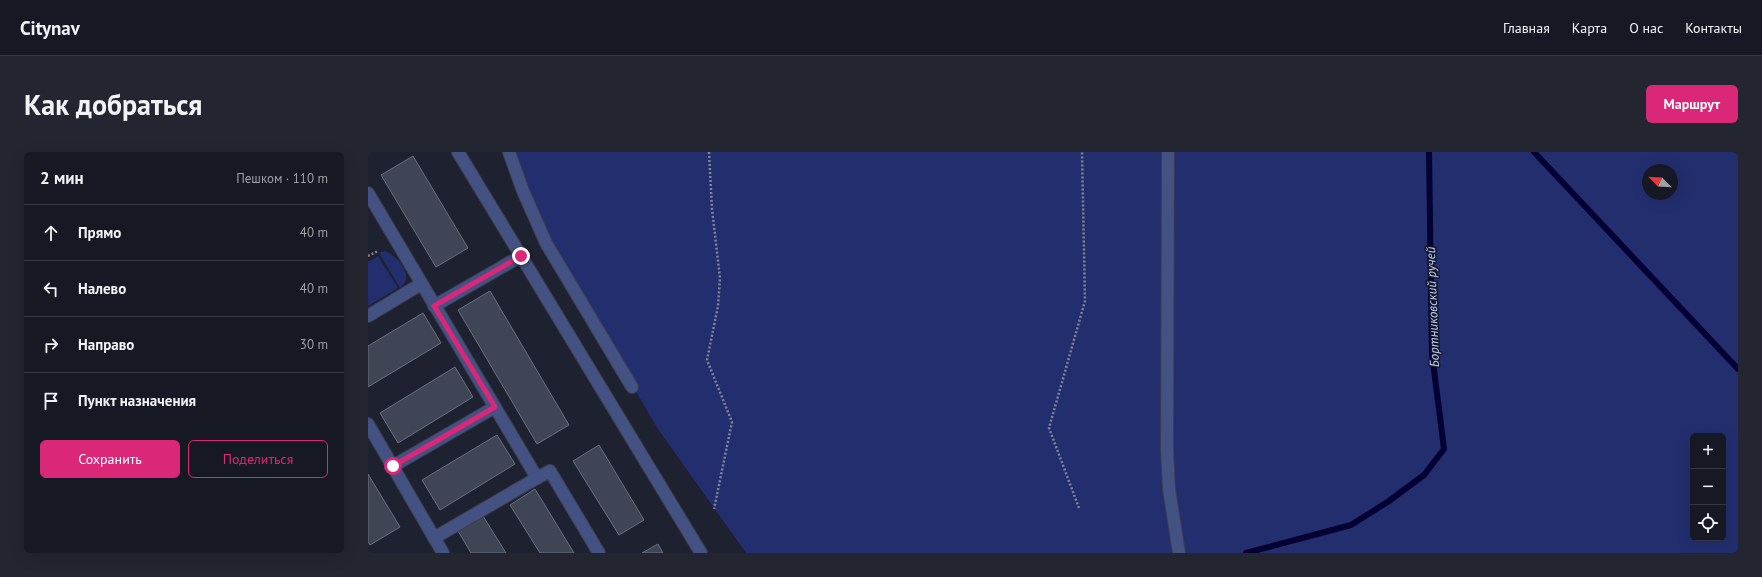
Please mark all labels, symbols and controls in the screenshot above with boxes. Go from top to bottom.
text: Citynav [20,16,80,40]
text: Главная [1503,19,1550,37]
text: Карта [1572,19,1607,37]
text: О нас [1629,19,1663,37]
text: Контакты [1685,19,1742,37]
button: Маршрут [1646,85,1738,123]
text: Как добраться [24,86,202,123]
north arrow [1642,164,1678,200]
text: 2 мин [40,167,84,189]
text: Пешком · 110 m [236,170,328,187]
icon: ahead [40,222,62,244]
text: Прямо [78,223,121,242]
text: 40 m [300,224,328,241]
water label: Бортниковский ручей [1422,246,1443,367]
route end [512,247,530,265]
icon: left [40,278,62,300]
text: Налево [78,279,126,298]
text: 40 m [300,280,328,297]
icon: right [40,334,62,356]
text: Направо [78,335,134,354]
text: 30 m [300,336,328,353]
icon: arrive [40,390,62,412]
text: Пункт назначения [78,391,196,410]
map controls [1690,433,1726,541]
button: + [1690,433,1726,469]
button: Сохранить [40,440,180,478]
button: Поделиться [188,440,328,478]
route start [384,457,402,475]
button: − [1690,469,1726,505]
button: locate [1690,505,1726,541]

